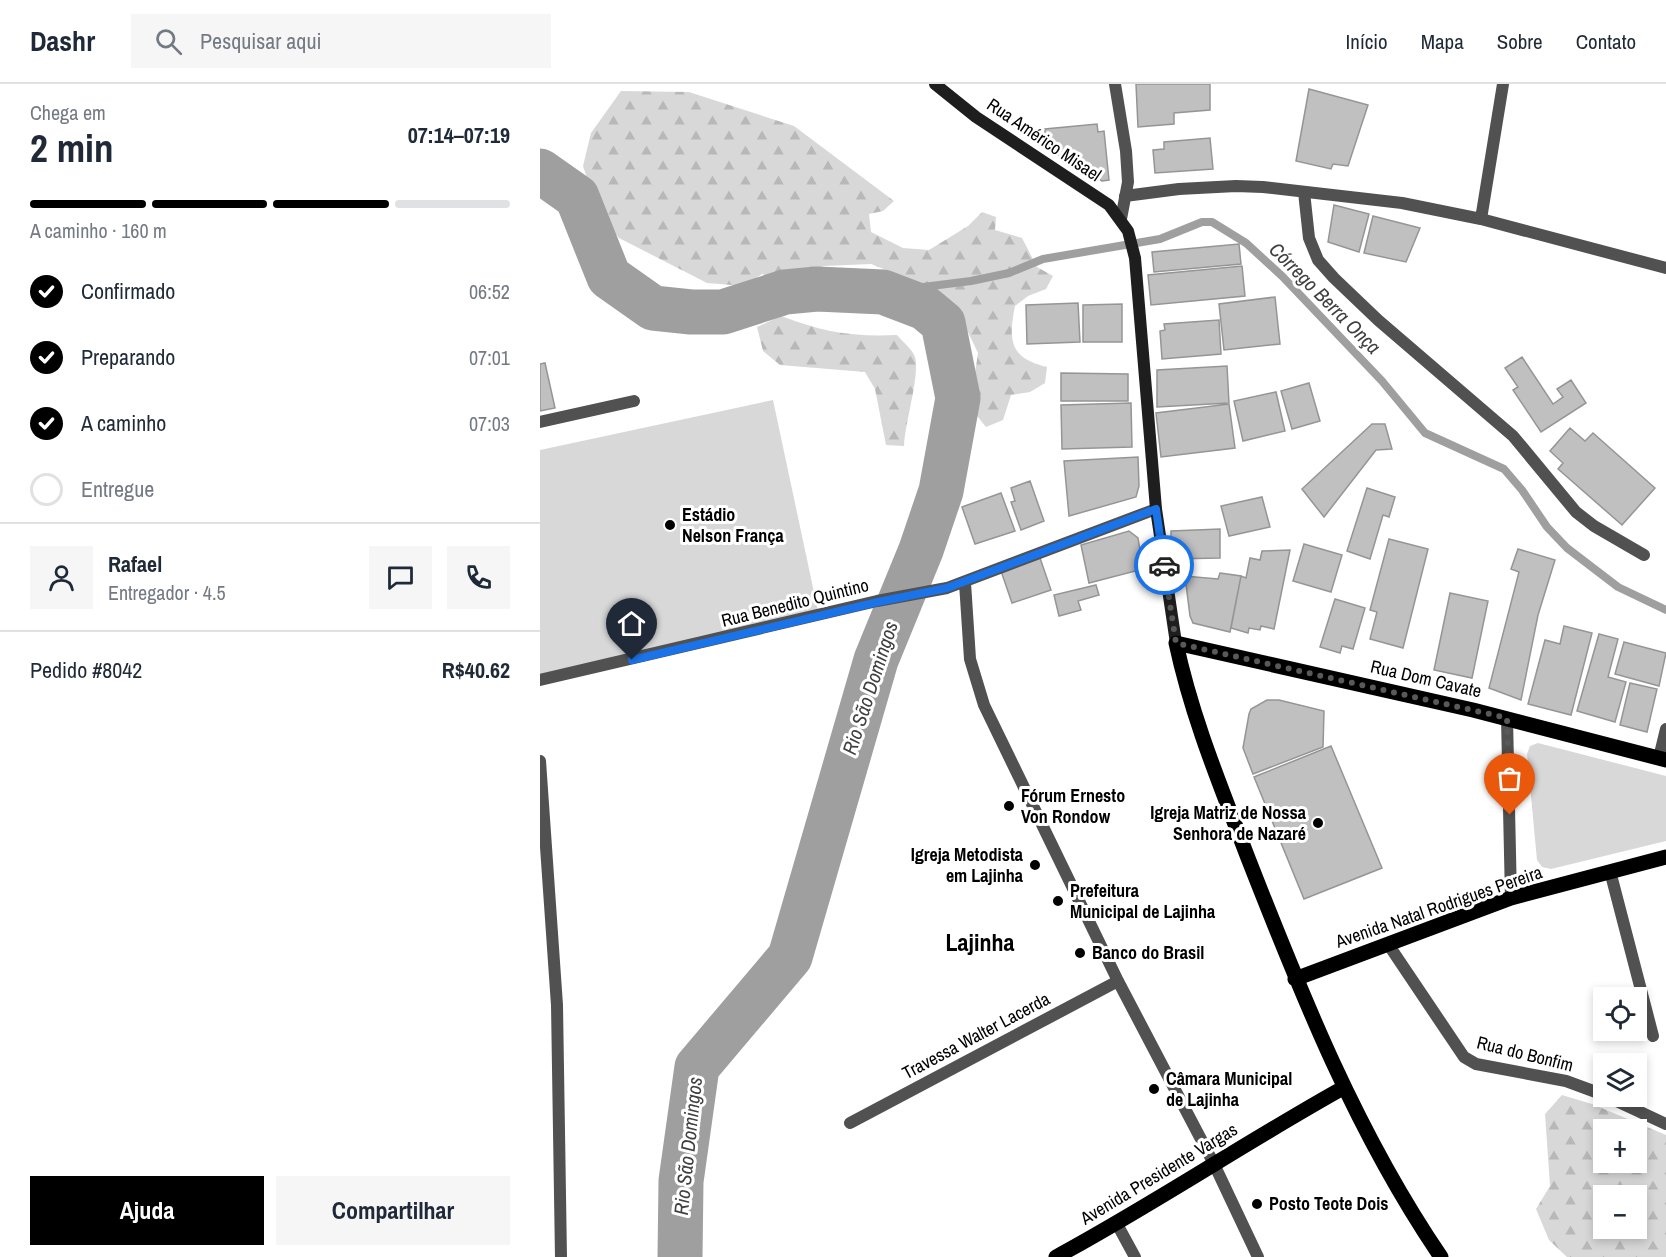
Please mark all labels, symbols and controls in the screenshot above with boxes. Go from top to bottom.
search box [131,14,551,68]
text: Dashr [30,22,95,60]
icon: search [152,25,185,58]
text: Pesquisar aqui [200,26,321,56]
text: Início [1346,27,1388,56]
text: Mapa [1421,27,1464,56]
text: Sobre [1497,27,1543,56]
text: Contato [1576,27,1636,56]
street label: Rua Américo Misael [982,92,1106,187]
text: Chega em [30,99,106,126]
text: 07:14–07:19 [408,120,510,150]
text: 2 min [30,122,114,174]
text: A caminho · 160 m [30,217,167,244]
water label: Córrego Berra Onça [1264,236,1387,359]
icon: check [30,275,63,308]
text: Confirmado [81,276,175,306]
text: 06:52 [469,278,510,305]
icon: check [30,341,63,374]
text: Preparando [81,342,175,372]
text: 07:01 [469,344,510,371]
icon: check [30,407,63,440]
text: A caminho [81,408,166,438]
text: 07:03 [469,410,510,437]
text: Entregue [81,474,154,504]
place label: Estádio Nelson França [682,502,785,548]
marker: Estádio Nelson França [663,518,677,532]
courier [1134,535,1194,595]
button: person [30,546,93,609]
button: chat [369,546,432,609]
button: phone [447,546,510,609]
text: Rafael [108,549,162,579]
icon: car [1148,549,1181,582]
street label: Rua Benedito Quintino [719,572,871,633]
text: Entregador · 4.5 [108,579,226,606]
pin [606,598,657,660]
icon: home [615,607,648,640]
water label: Rio São Domingos [835,618,904,758]
street label: Rua Dom Cavate [1368,654,1484,703]
text: Pedido #8042 [30,655,142,685]
text: R$40.62 [442,655,510,685]
pin [1484,753,1535,815]
icon: bag [1493,762,1526,795]
place label: Fórum Ernesto Von Rondow [1021,783,1125,829]
marker: Fórum Ernesto Von Rondow [1002,799,1016,813]
place label: Igreja Matriz de Nossa Senhora de Nazaré [1150,800,1307,846]
marker: Igreja Matriz de Nossa Senhora de Nazaré [1311,816,1325,830]
place label: Igreja Metodista em Lajinha [911,842,1024,888]
marker: Igreja Metodista em Lajinha [1028,858,1042,872]
street label: Avenida Natal Rodrigues Pereira [1331,859,1546,954]
place label: Prefeitura Municipal de Lajinha [1070,878,1216,924]
marker: Prefeitura Municipal de Lajinha [1051,894,1065,908]
district label: Lajinha [946,926,1015,958]
place label: Banco do Brasil [1092,940,1204,965]
marker: Banco do Brasil [1073,946,1087,960]
street label: Travessa Walter Lacerda [898,986,1054,1085]
map controls [1593,987,1647,1239]
button: locate [1593,987,1647,1041]
street label: Rua do Bonfim [1474,1029,1576,1078]
button: layers [1593,1053,1647,1107]
place label: Câmara Municipal de Lajinha [1166,1066,1292,1112]
water label: Rio São Domingos [667,1076,708,1216]
marker: Câmara Municipal de Lajinha [1147,1082,1161,1096]
street label: Avenida Presidente Vargas [1075,1117,1242,1231]
button: + [1593,1119,1647,1173]
button: Ajuda [30,1176,264,1245]
button: Compartilhar [276,1176,510,1245]
button: − [1593,1185,1647,1239]
place label: Posto Teote Dois [1269,1191,1388,1216]
marker: Posto Teote Dois [1250,1197,1264,1211]

